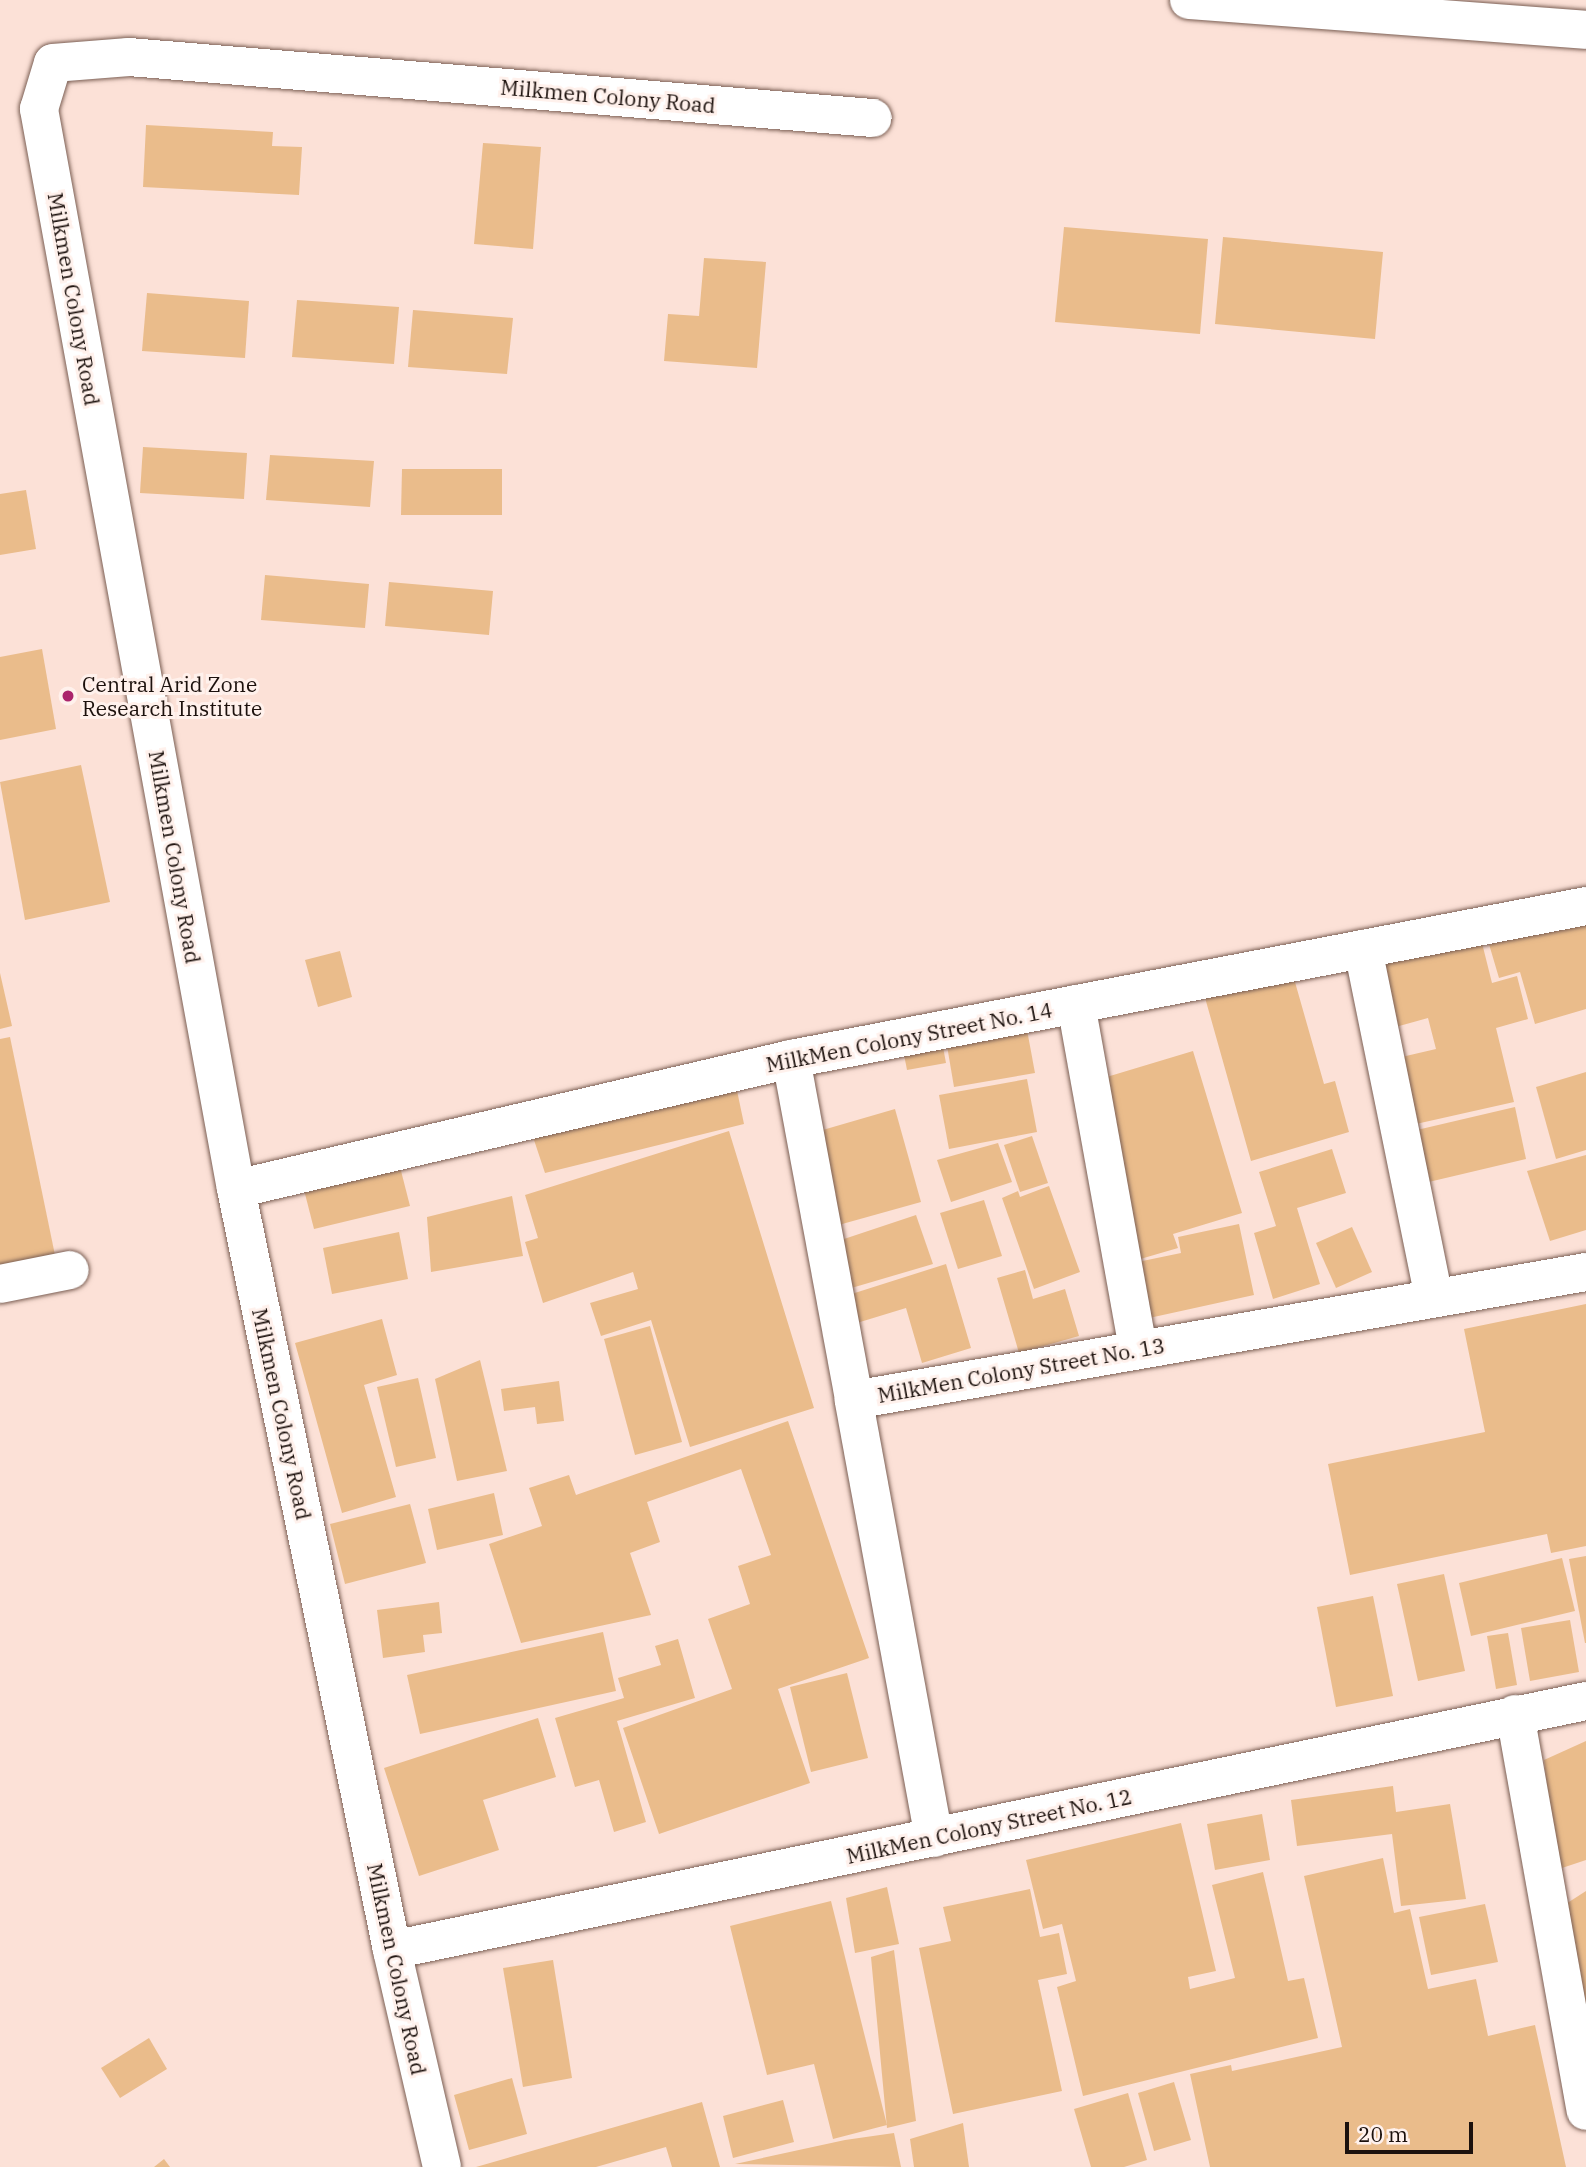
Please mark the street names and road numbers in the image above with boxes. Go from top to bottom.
street label: Milkmen Colony Road [499,74,717,118]
street label: Milkmen Colony Road [43,191,105,407]
street label: Milkmen Colony Road [144,749,206,965]
street label: MilkMen Colony Street No. 14 [764,997,1054,1077]
street label: Milkmen Colony Road [247,1306,317,1522]
street label: MilkMen Colony Street No. 13 [876,1332,1166,1408]
street label: MilkMen Colony Street No. 12 [844,1783,1134,1869]
street label: Milkmen Colony Road [362,1861,432,2077]

